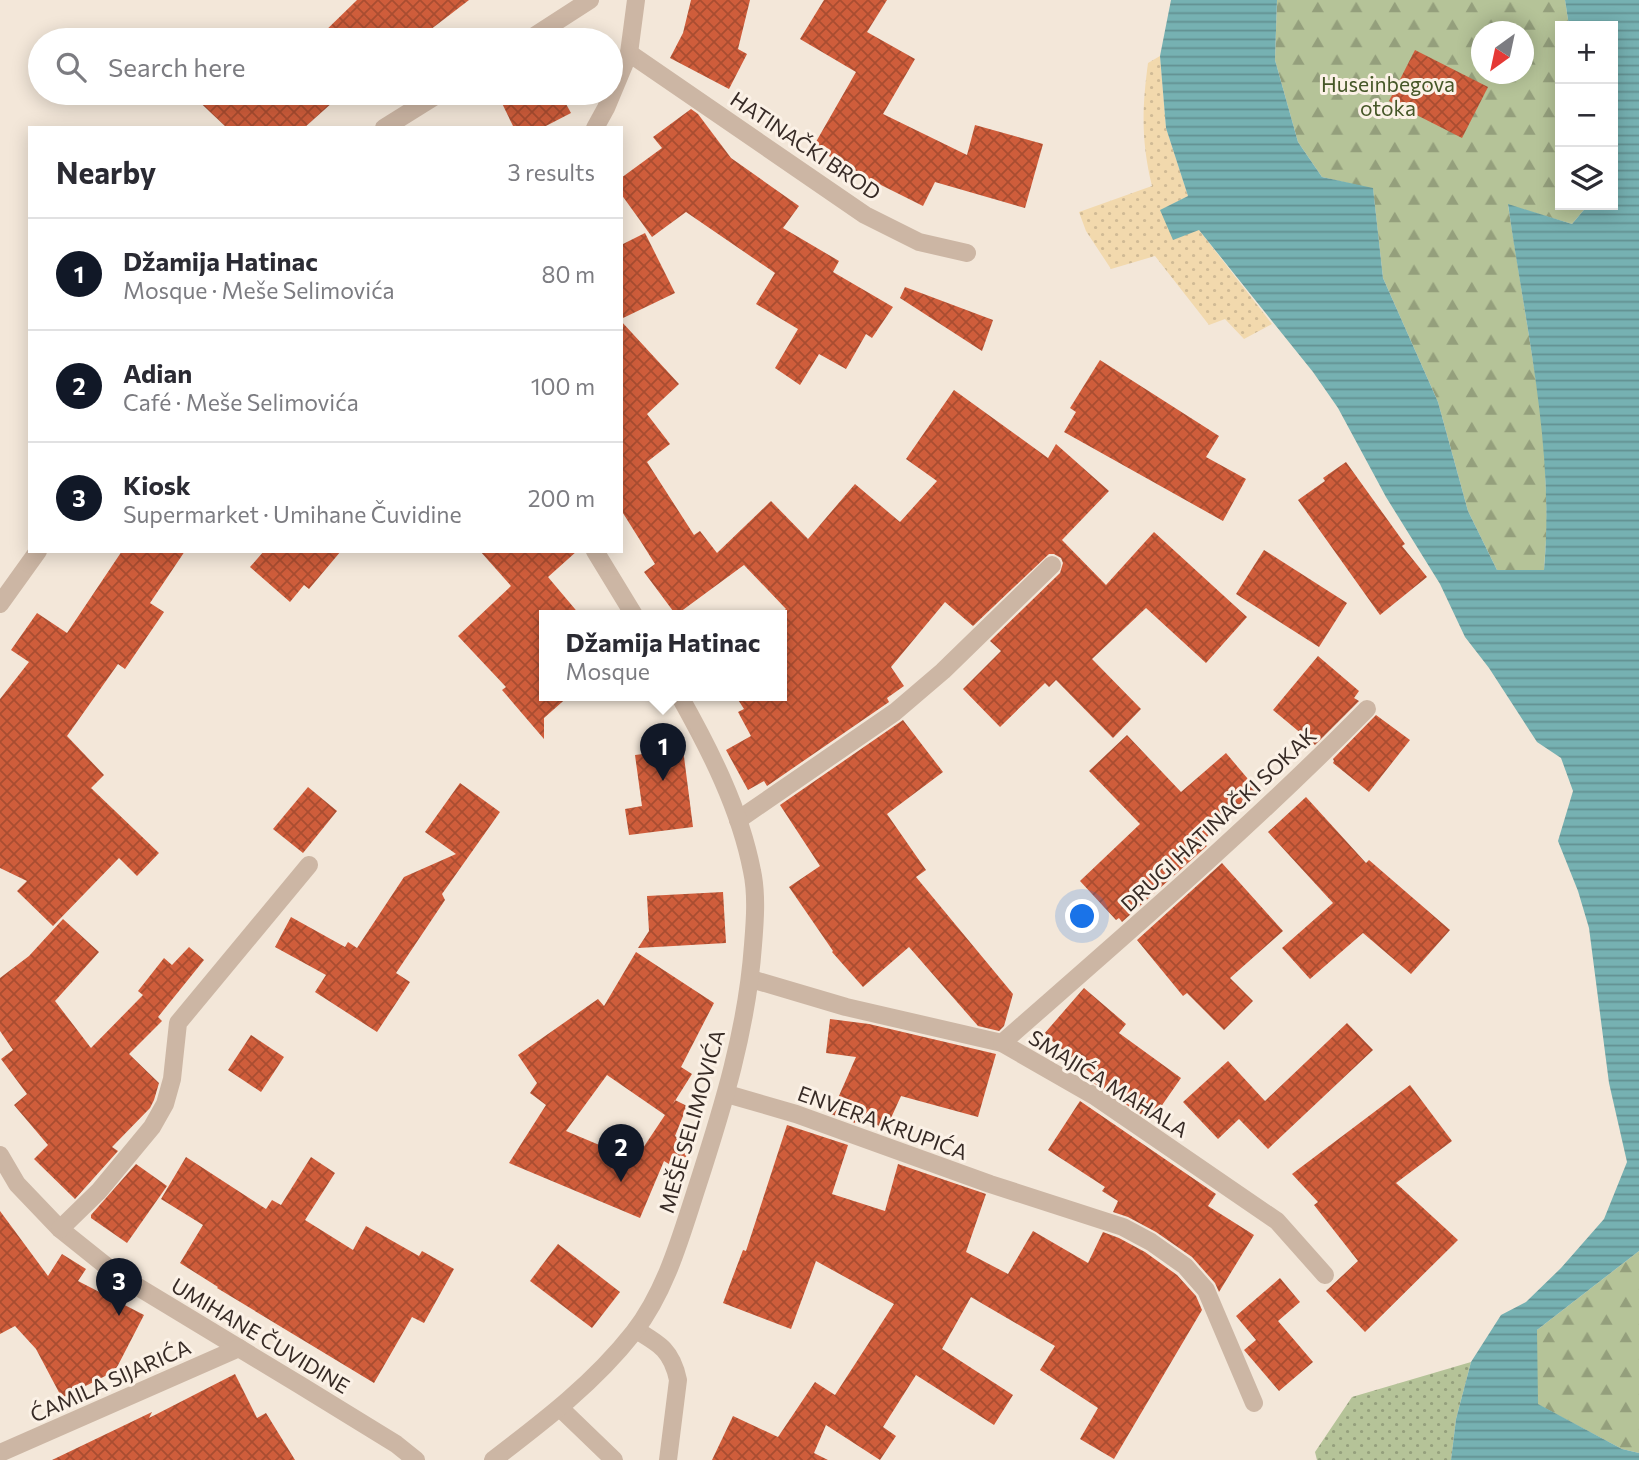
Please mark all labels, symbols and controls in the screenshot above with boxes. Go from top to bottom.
north arrow [1471,21,1534,84]
map controls [1555,21,1618,210]
button: + [1555,21,1618,84]
search box [28,28,623,105]
icon: search [52,48,90,86]
text: Search here [108,51,246,82]
park label: Huseinbegova otoka [1321,71,1455,120]
button: − [1555,84,1618,147]
street label: HATINAČKI BROD [726,86,886,204]
button: layers [1555,147,1618,210]
text: Nearby [56,153,156,190]
text: 3 results [508,158,595,186]
text: Džamija Hatinac [123,245,318,276]
text: 1 [74,260,84,288]
text: 80 m [542,260,595,288]
text: Mosque · Meše Selimovića [123,276,395,304]
text: Adian [123,357,192,388]
text: 2 [72,372,86,400]
text: 100 m [531,372,595,400]
text: Café · Meše Selimovića [123,388,359,416]
text: Kiosk [123,469,191,500]
text: 3 [72,484,86,512]
text: 200 m [528,484,595,512]
text: Supermarket · Umihane Čuvidine [123,500,462,528]
popup [539,610,787,701]
text: Džamija Hatinac [566,626,760,657]
text: Mosque [566,657,650,685]
street label: DRUGI HATINAČKI SOKAK [1115,722,1321,916]
pin: 1 [640,723,686,781]
your location [1065,899,1099,933]
street label: SMAJIĆA MAHALA [1025,1024,1193,1142]
street label: MEŠE SELIMOVIĆA [653,1026,729,1216]
street label: ENVERA KRUPIĆA [795,1080,971,1164]
pin: 2 [598,1124,644,1182]
pin: 3 [96,1258,142,1316]
street label: UMIHANE ČUVIDINE [167,1272,355,1398]
street label: ĆAMILA SIJARIĆA [26,1333,194,1427]

